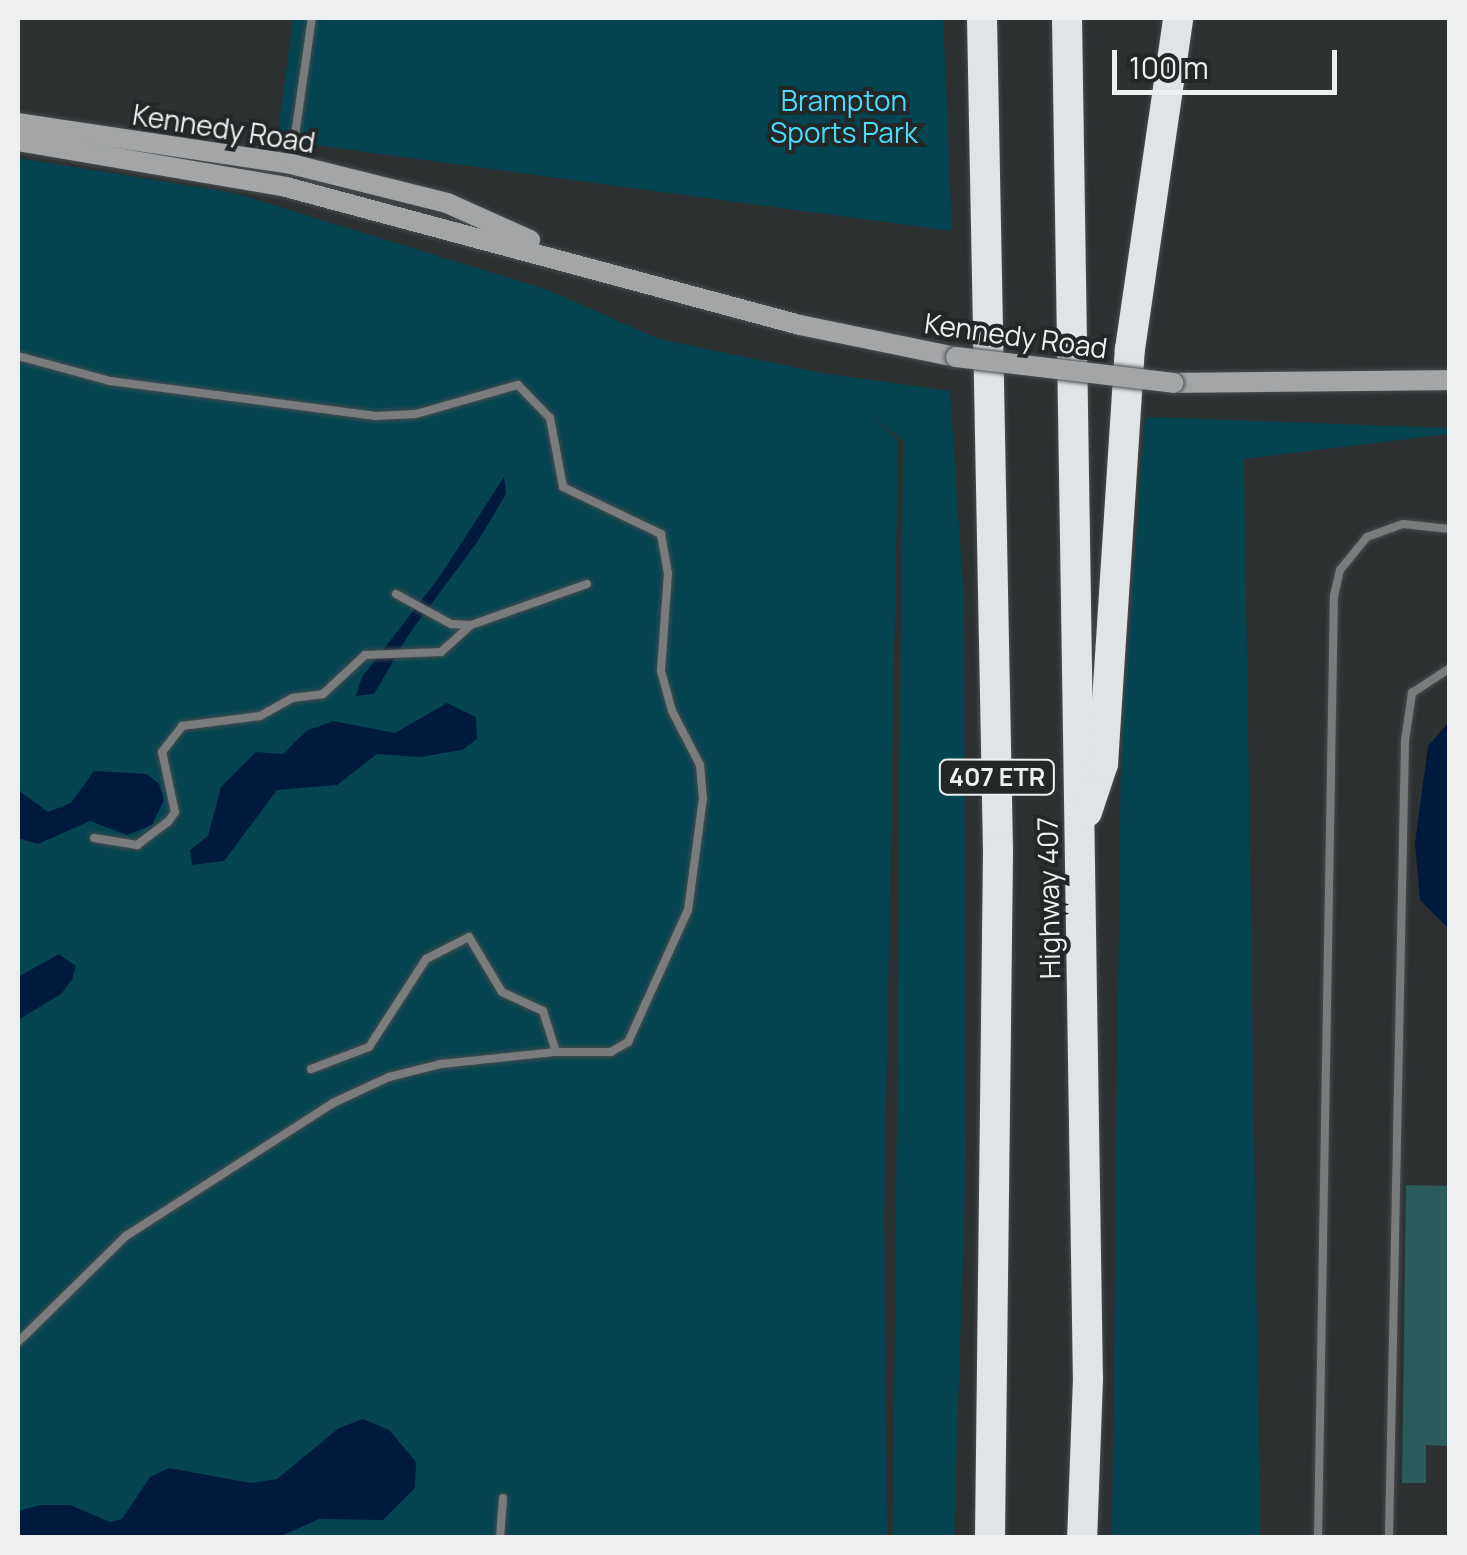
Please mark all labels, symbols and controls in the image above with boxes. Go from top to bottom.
scale bar [1117,30,1342,92]
text: 100 m [1129,47,1209,88]
park label: Brampton Sports Park [770,83,918,149]
street label: Kennedy Road [130,97,318,159]
street label: Kennedy Road [922,306,1110,364]
road number: 407 ETR [937,757,1057,797]
street label: Highway 407 [1030,817,1066,979]

